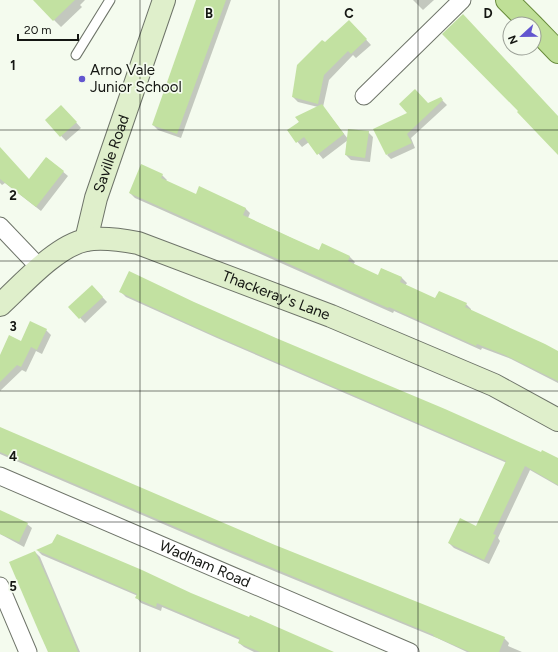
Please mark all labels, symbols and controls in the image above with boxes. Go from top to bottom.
text: B [205,6,213,21]
text: C [344,6,354,21]
text: D [483,6,493,21]
scale bar [18,16,78,42]
north arrow [502,16,542,56]
text: 20 m [24,23,52,37]
text: N [506,33,521,46]
text: 1 [10,58,16,73]
place label: Arno Vale Junior School [90,61,182,96]
marker: Arno Vale Junior School [77,74,87,84]
street label: Saville Road [90,112,133,195]
text: 2 [9,188,17,203]
street label: Thackeray's Lane [220,267,333,324]
text: 3 [9,319,17,334]
text: 4 [9,449,17,464]
street label: Wadham Road [157,537,253,591]
text: 5 [9,579,17,594]

